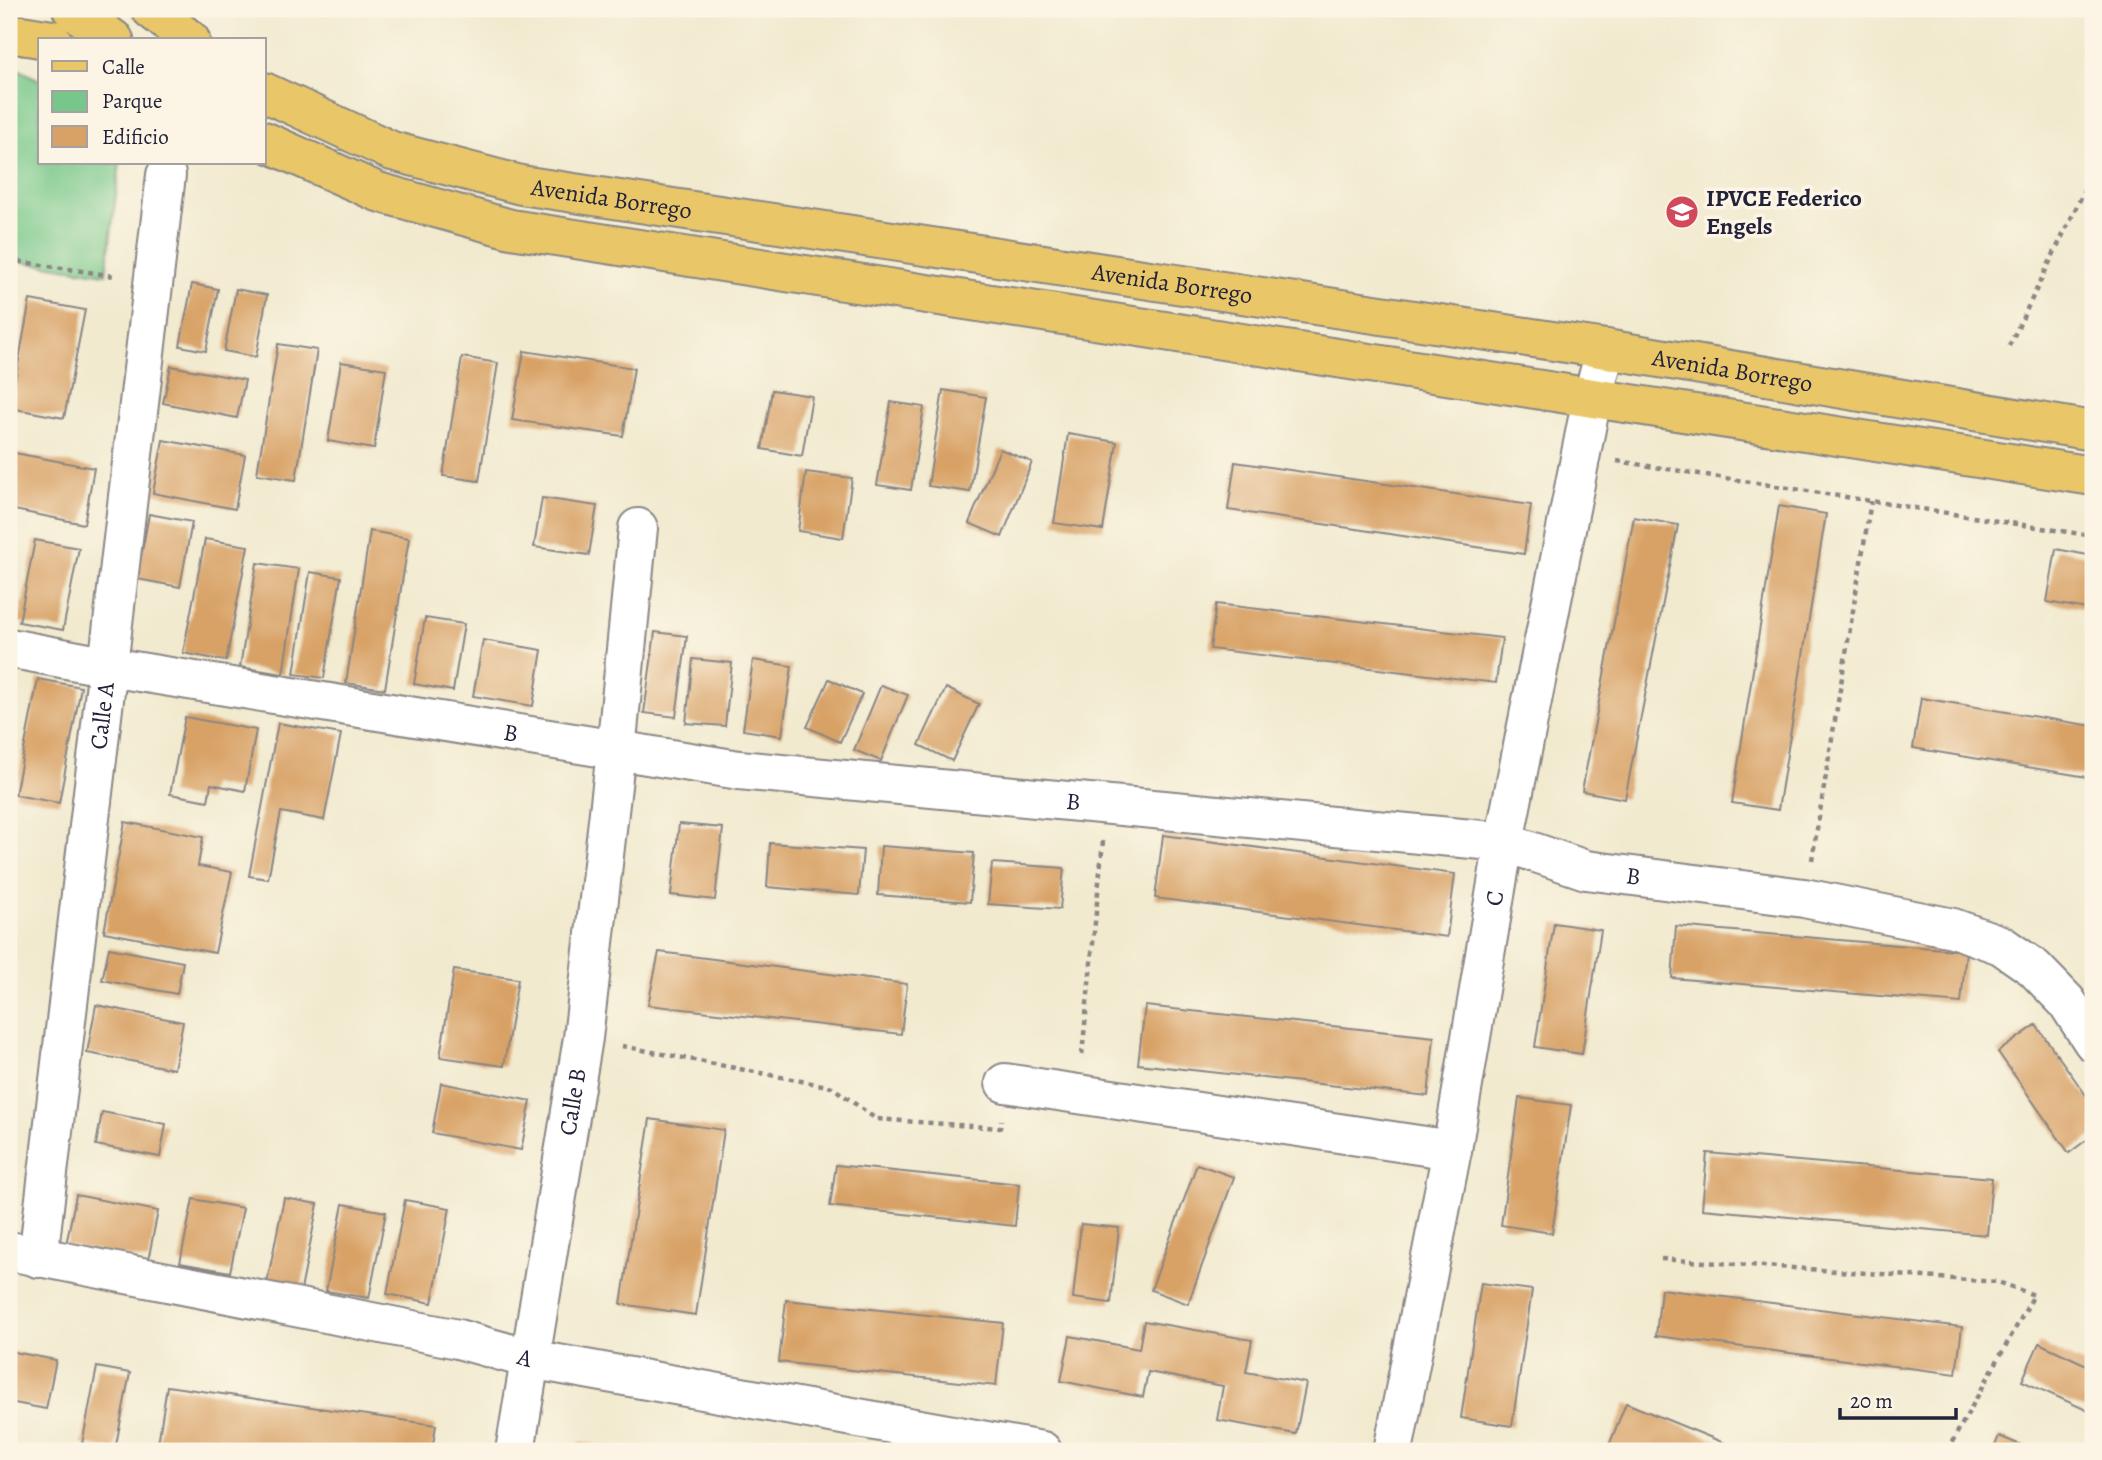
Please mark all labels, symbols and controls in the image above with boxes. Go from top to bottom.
legend [38,38,266,164]
text: Calle [102,53,145,81]
text: Parque [102,87,162,115]
text: Edificio [102,123,169,151]
street label: Avenida Borrego [528,171,694,227]
place label: IPVCE Federico Engels [1706,182,1862,242]
school or university icon: IPVCE Federico Engels [1663,193,1701,231]
street label: Avenida Borrego [1089,255,1255,311]
street label: Avenida Borrego [1649,341,1815,400]
street label: Calle A [82,679,122,751]
street label: B [501,716,521,750]
street label: B [1065,785,1082,818]
street label: B [1624,859,1643,893]
street label: C [1477,888,1512,908]
street label: Calle B [551,1066,594,1138]
street label: A [513,1340,537,1375]
scale bar [1840,1376,1955,1420]
text: 20 m [1850,1387,1893,1415]

